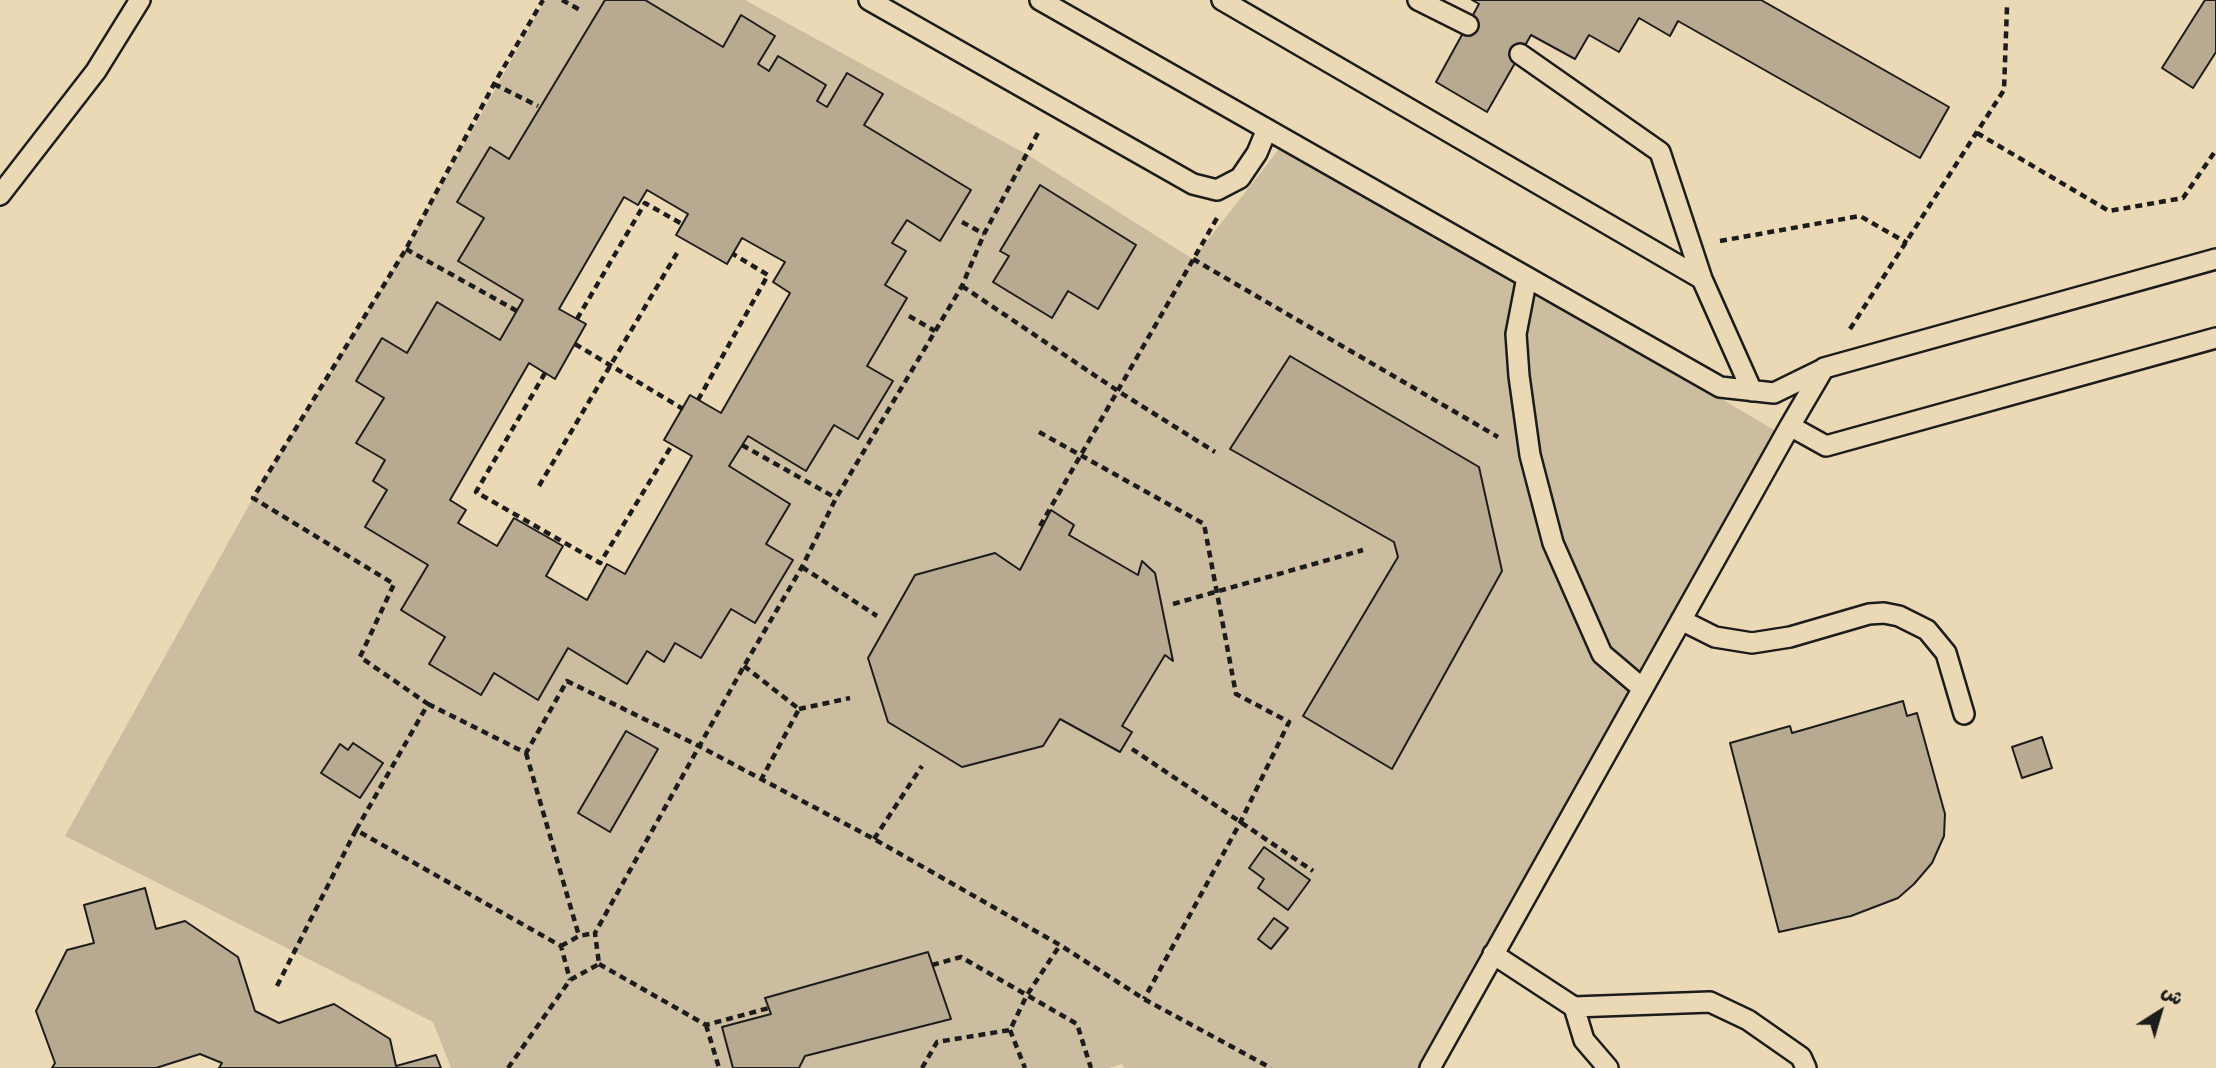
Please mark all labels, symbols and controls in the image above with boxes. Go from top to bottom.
text: ش [2155,975,2191,1014]
north arrow [2125,977,2195,1047]

